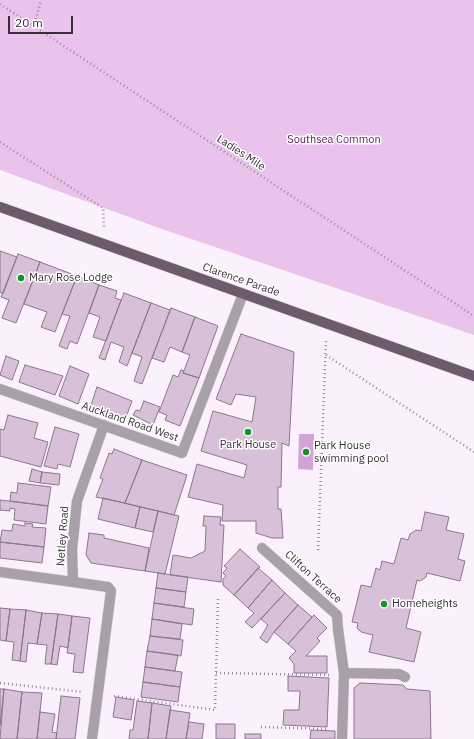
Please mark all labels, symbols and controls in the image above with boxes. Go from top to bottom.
scale bar [10,8,75,34]
text: 20 m [15,15,43,30]
street label: Ladies Mile [214,132,268,174]
park label: Southsea Common [287,133,381,147]
street label: Clarence Parade [201,261,281,299]
place label: Mary Rose Lodge [29,271,113,285]
marker: Mary Rose Lodge [16,273,26,283]
street label: Auckland Road West [80,399,180,445]
marker: Park House [243,427,253,437]
place label: Park House [220,438,276,452]
place label: Park House swimming pool [314,439,389,465]
marker: Park House swimming pool [301,447,311,457]
street label: Netley Road [54,506,72,566]
street label: Clifton Terrace [282,548,344,606]
place label: Homeheights [392,597,458,611]
marker: Homeheights [379,599,389,609]

